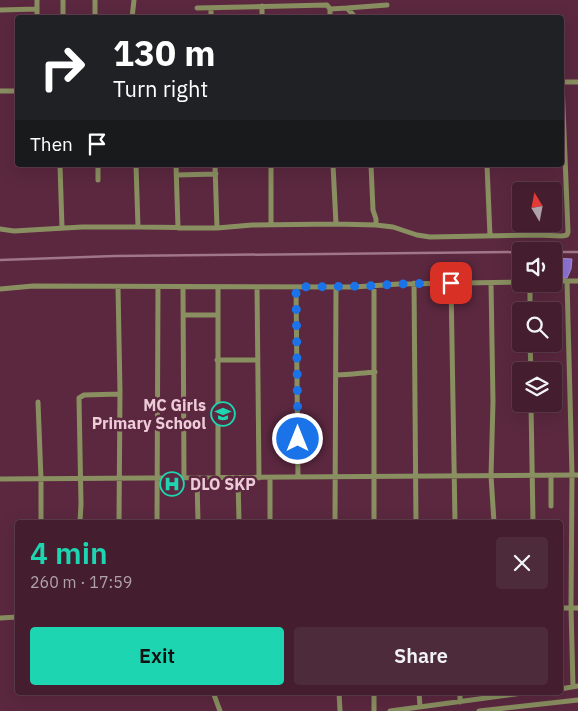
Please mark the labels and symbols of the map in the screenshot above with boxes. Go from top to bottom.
north arrow [512,182,562,232]
pin [430,262,472,304]
place label: MC Girls Primary School [92,395,206,433]
school or university icon: MC Girls Primary School [210,401,236,427]
position arrow [271,412,323,464]
hospital icon: DLO SKP [159,471,185,497]
place label: DLO SKP [190,474,256,494]

